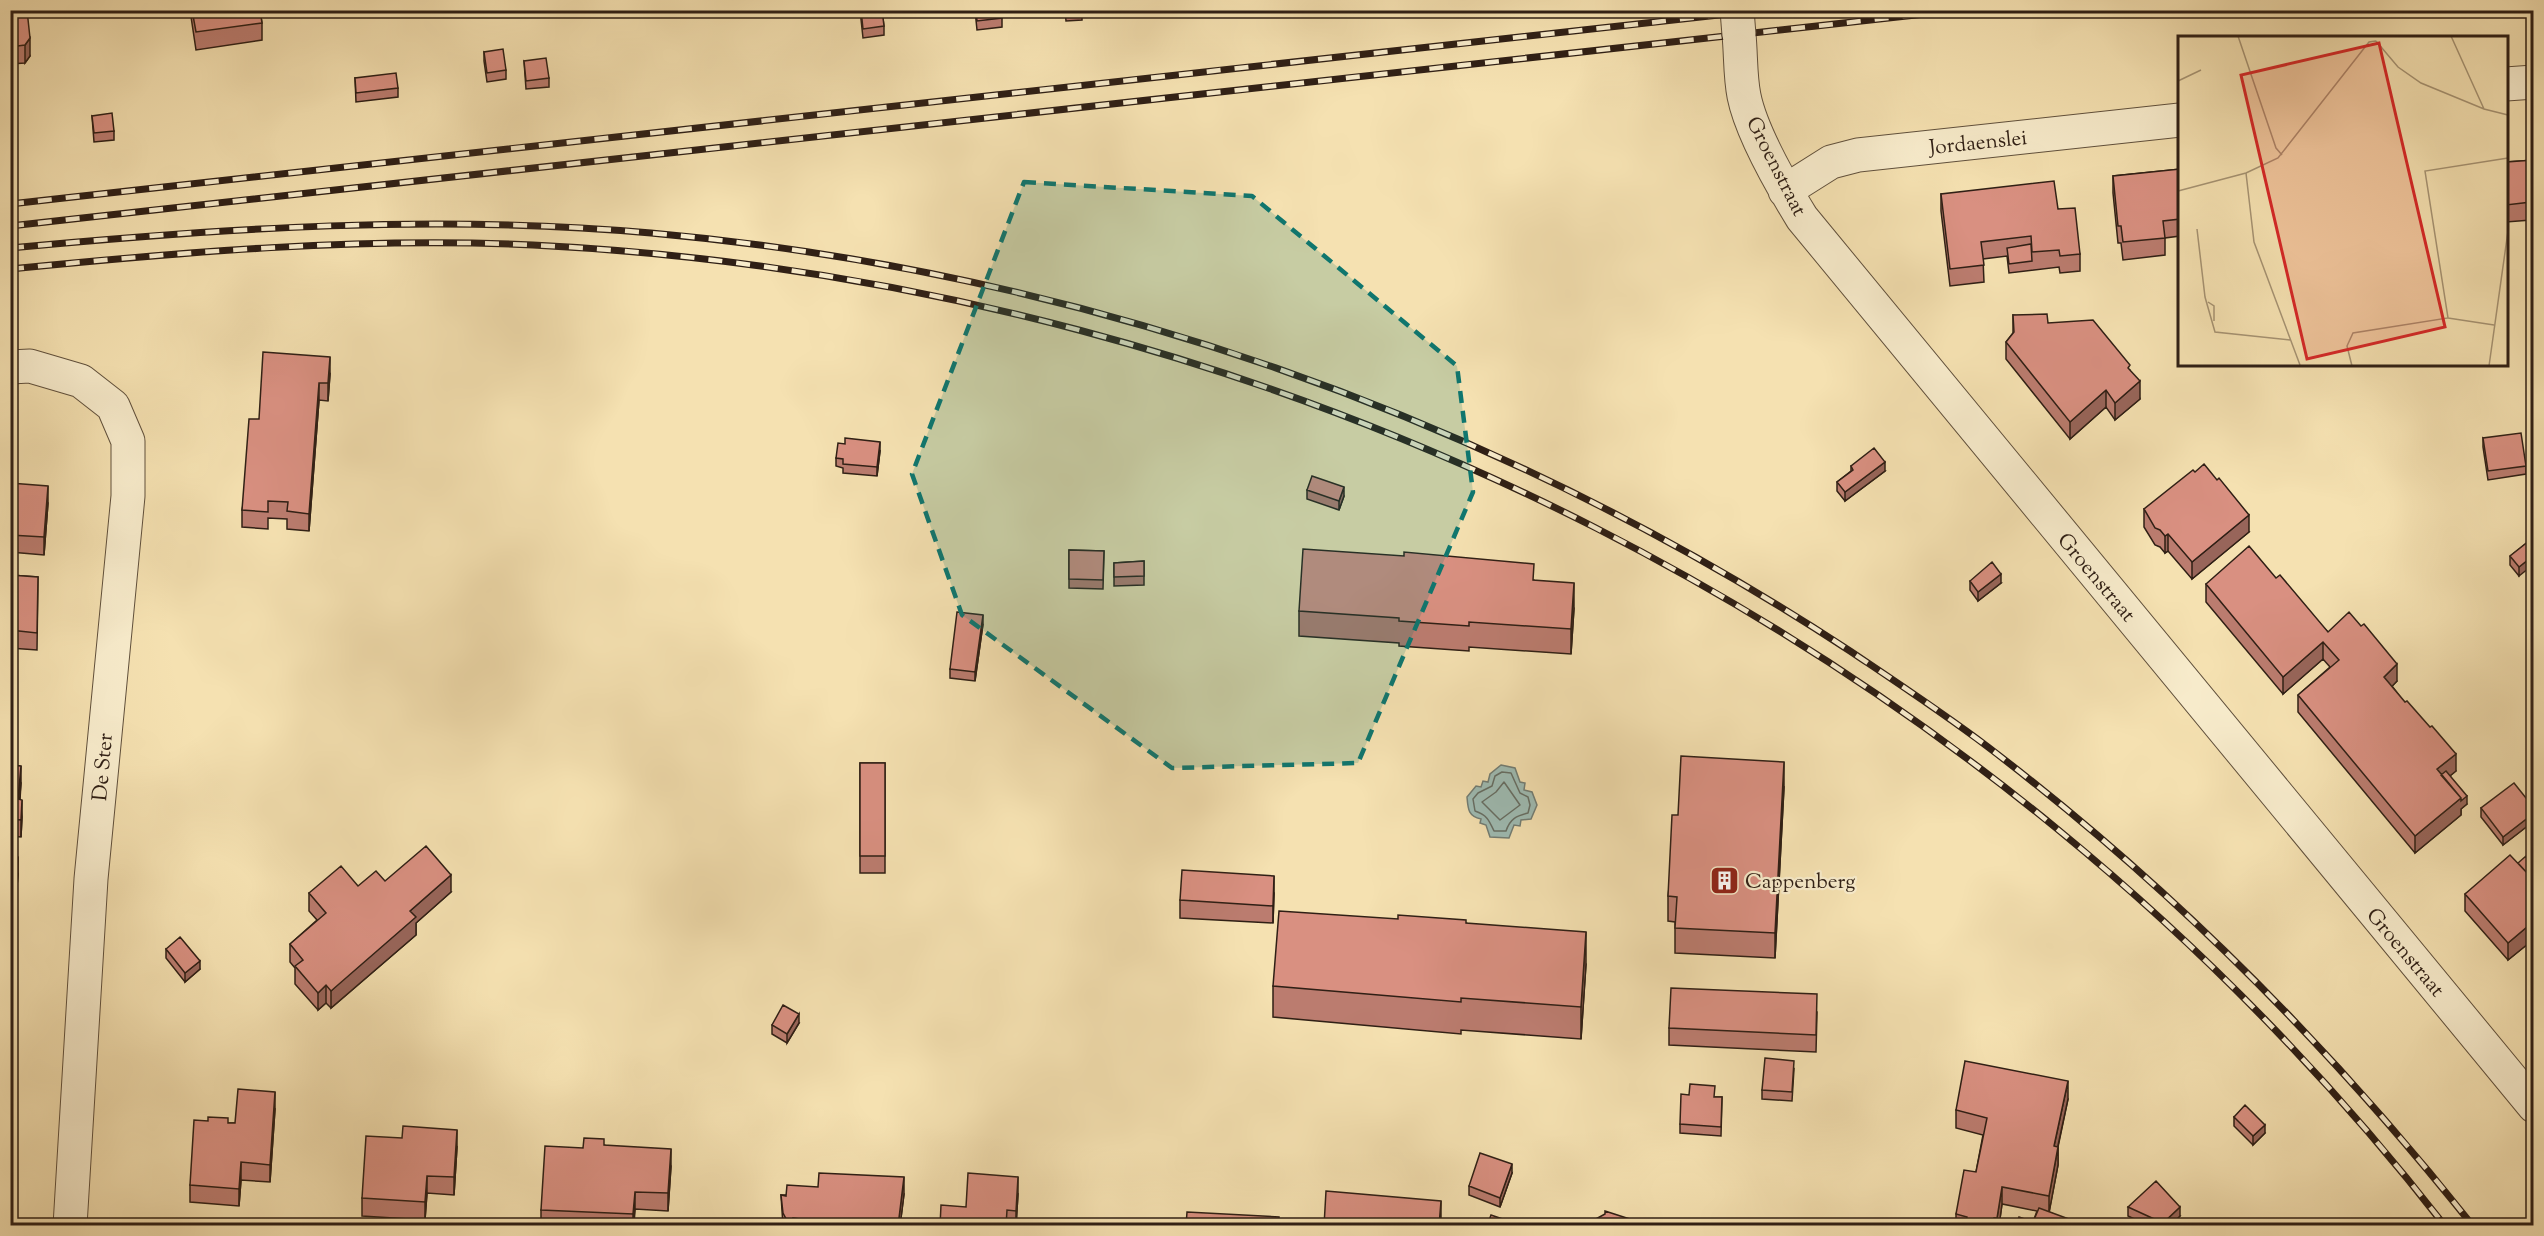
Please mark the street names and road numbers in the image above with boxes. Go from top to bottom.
street label: Groenstraat [1737,112,1813,222]
street label: Jordaenslei [1927,124,2029,164]
street label: Groenstraat [2049,527,2142,629]
street label: De Ster [86,732,122,802]
street label: Groenstraat [2358,902,2451,1004]

